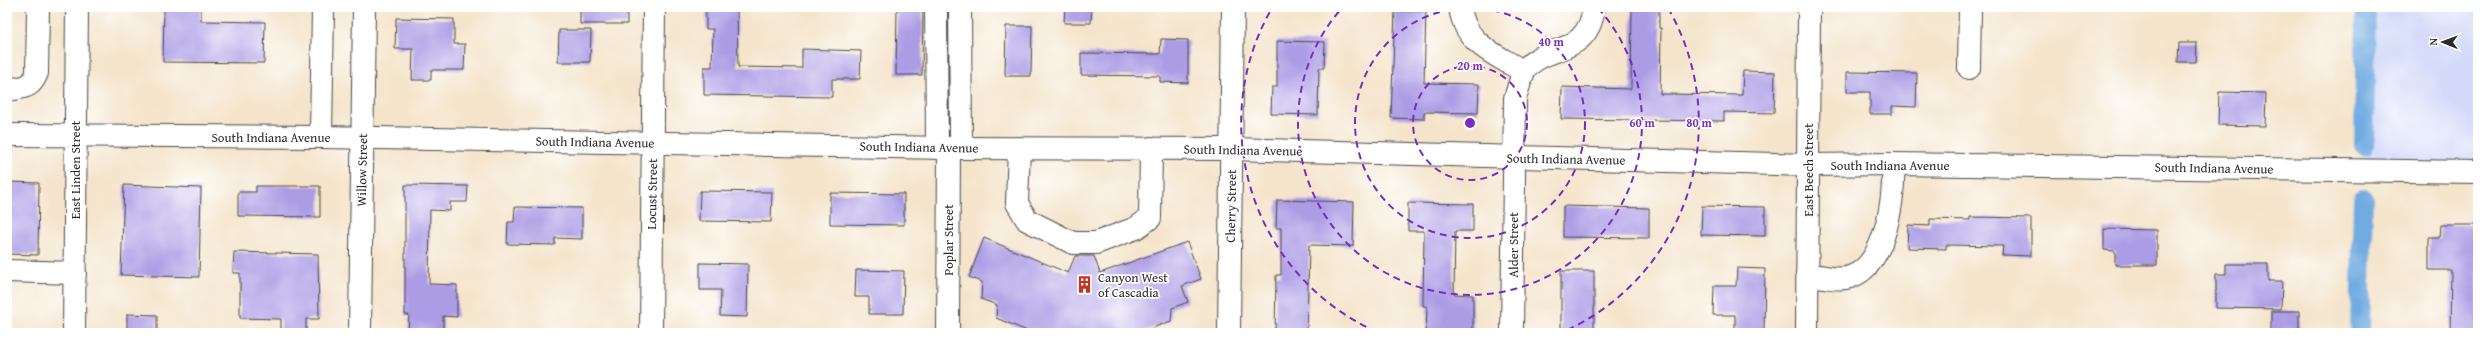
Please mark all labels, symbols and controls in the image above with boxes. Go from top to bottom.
north arrow [2423,22,2463,62]
text: 40 m [1538,33,1564,50]
text: N [2425,37,2441,46]
text: 20 m [1457,57,1483,74]
text: 60 m [1629,114,1655,131]
text: 80 m [1686,114,1712,131]
centre of rings [1463,116,1477,130]
street label: East Linden Street [66,120,85,219]
street label: East Beech Street [1799,123,1818,217]
street label: South Indiana Avenue [211,128,331,147]
street label: South Indiana Avenue [535,131,655,153]
street label: Willow Street [352,133,372,207]
street label: South Indiana Avenue [859,136,979,158]
street label: South Indiana Avenue [1183,139,1303,161]
street label: South Indiana Avenue [1506,148,1626,170]
street label: South Indiana Avenue [1830,156,1950,175]
street label: South Indiana Avenue [2154,157,2274,179]
street label: Locust Street [642,158,662,230]
street label: Cherry Street [1221,169,1241,243]
street label: Poplar Street [939,204,958,276]
street label: Alder Street [1504,212,1523,278]
place label: Canyon West of Cascadia [1098,268,1168,302]
building icon: Canyon West of Cascadia [1075,274,1095,294]

